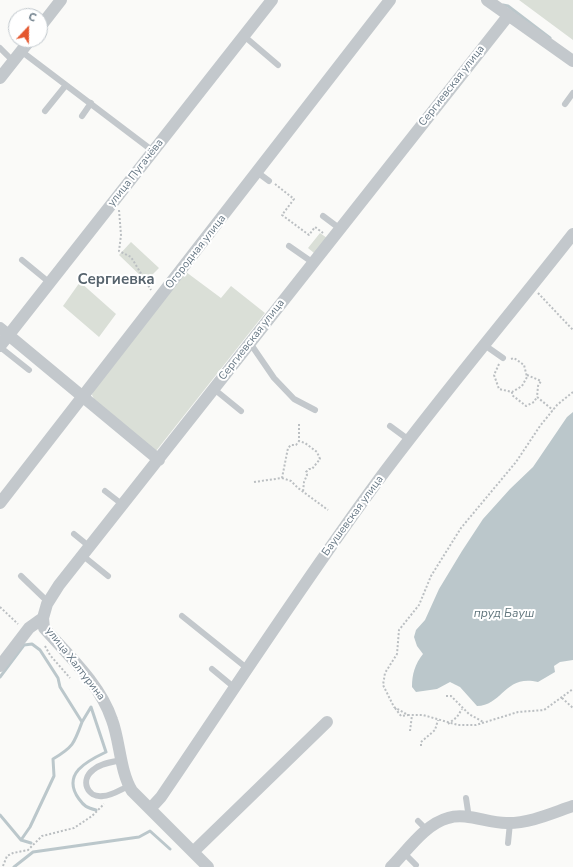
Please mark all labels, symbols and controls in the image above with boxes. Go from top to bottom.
north arrow [8,8,48,48]
text: С [26,9,39,26]
street label: Сергиевская улица [416,43,488,129]
street label: улица Пугачёва [105,137,167,209]
street label: Огородная улица [163,212,229,292]
district label: Сергиевка [77,271,155,289]
street label: Сергиевская улица [216,297,288,383]
street label: Баушевская улица [319,473,387,559]
water label: пруд Бауш [474,607,534,621]
street label: улица Халтурина [42,625,108,703]

